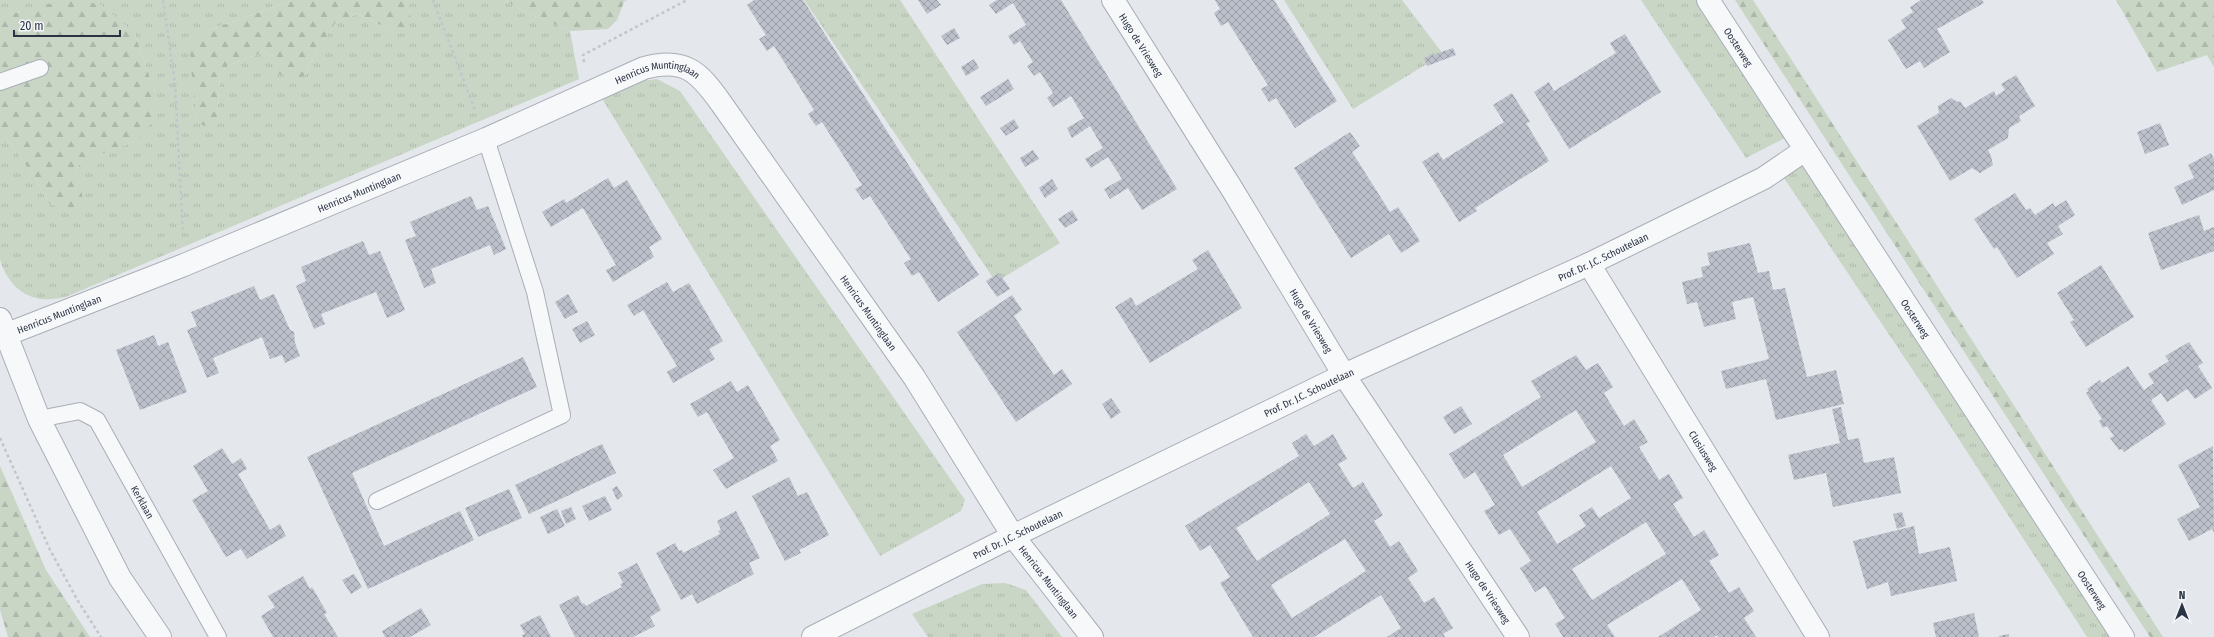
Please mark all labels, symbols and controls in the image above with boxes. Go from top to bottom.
street label: Hugo de Vriesweg [1116,11,1165,80]
scale bar [14,12,120,38]
text: 20 m [20,19,44,33]
street label: Oosterweg [1721,26,1755,69]
street label: Henricus Muntinglaan [613,59,702,87]
street label: Henricus Muntinglaan [316,170,403,216]
street label: Prof. Dr. J.C. Schoutelaan [1557,231,1651,284]
street label: Henricus Muntinglaan [837,273,899,353]
street label: Hugo de Vriesweg [1287,287,1334,356]
street label: Henricus Muntinglaan [16,293,103,337]
street label: Oosterweg [1898,297,1932,341]
street label: Prof. Dr. J.C. Schoutelaan [1262,366,1356,420]
street label: Clusiusweg [1686,429,1720,474]
street label: Kerklaan [128,484,156,521]
street label: Prof. Dr. J.C. Schoutelaan [971,508,1065,562]
street label: Henricus Muntinglaan [1016,543,1080,621]
street label: Hugo de Vriesweg [1462,559,1513,626]
street label: Oosterweg [2075,569,2109,612]
north arrow [2162,585,2202,625]
text: N [2179,589,2185,602]

